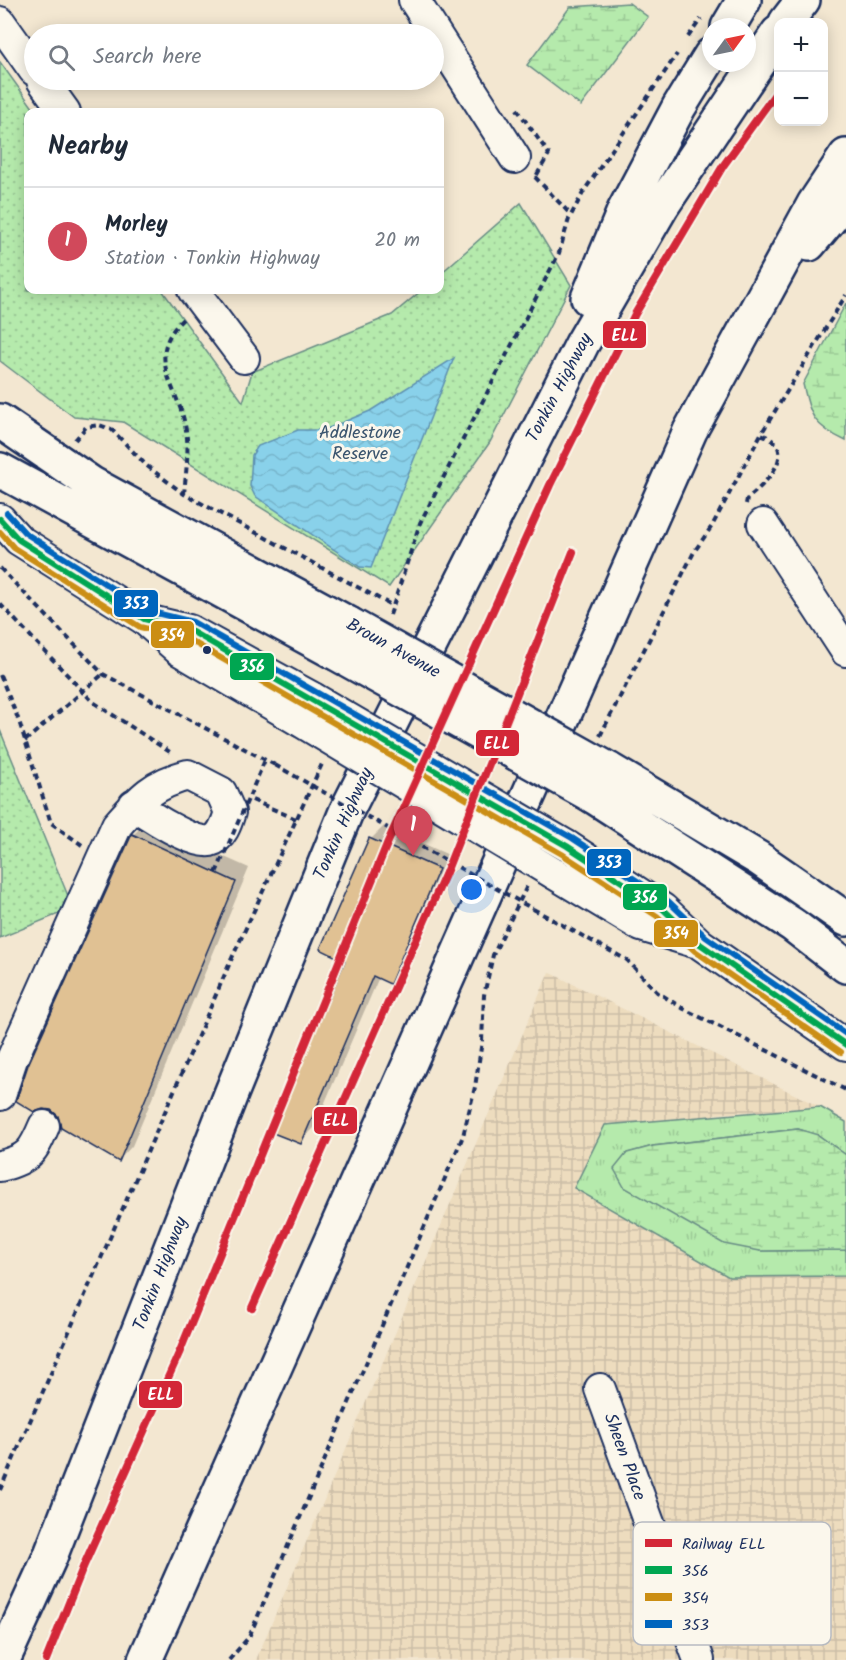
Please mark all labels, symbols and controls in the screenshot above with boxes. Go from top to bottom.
north arrow [702,18,756,72]
map controls [774,18,828,126]
button: + [774,18,828,72]
search box [24,24,444,90]
text: Search here [93,40,201,75]
icon: search [45,41,78,74]
button: − [774,72,828,126]
text: Nearby [48,126,128,168]
text: Morley [105,208,168,243]
text: 1 [64,225,71,257]
text: 20 m [374,225,420,257]
text: Station · Tonkin Highway [105,243,320,275]
line badge: ELL [602,320,647,349]
text: ELL [612,324,638,349]
street label: Tonkin Highway [519,328,601,448]
park label: Addlestone Reserve [319,419,401,469]
line badge: 353 [113,589,159,618]
text: 353 [122,592,149,617]
street label: Broun Avenue [340,611,446,687]
line badge: 354 [150,620,195,649]
text: 354 [158,624,185,649]
unlabelled marker [201,644,213,656]
line badge: 356 [229,652,275,681]
text: 356 [238,655,265,680]
line badge: ELL [475,729,520,757]
text: ELL [484,732,510,757]
street label: Tonkin Highway [306,763,382,885]
pin: 1 [394,806,432,856]
line badge: 353 [586,848,632,877]
text: 353 [595,851,622,876]
your location [457,875,486,904]
line badge: 356 [622,883,668,911]
text: 356 [631,886,658,911]
line badge: 354 [653,919,699,948]
text: 354 [662,922,689,947]
line badge: ELL [313,1106,358,1135]
text: ELL [323,1109,349,1134]
street label: Tonkin Highway [126,1212,196,1335]
line badge: ELL [138,1380,183,1409]
text: ELL [148,1383,174,1408]
street label: Sheen Place [595,1409,653,1505]
legend [633,1522,831,1645]
text: Railway ELL [682,1532,766,1557]
text: 356 [682,1559,709,1584]
text: 354 [682,1586,709,1611]
text: 353 [682,1613,709,1638]

